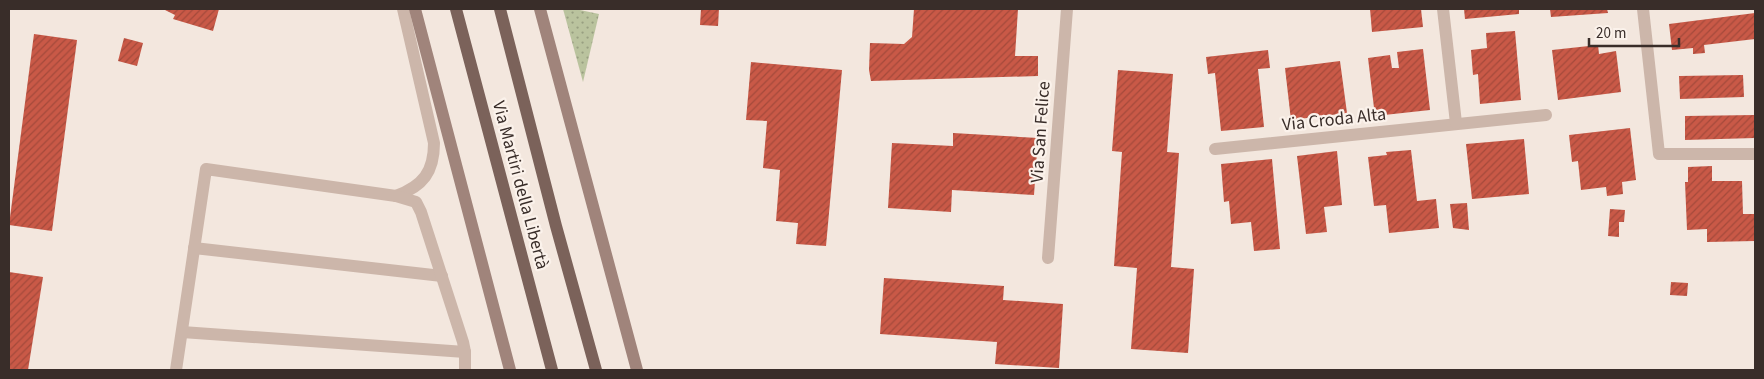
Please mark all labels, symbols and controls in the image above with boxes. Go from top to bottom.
scale bar [1589,15,1679,47]
text: 20 m [1596,23,1626,44]
street label: Via San Felice [1024,80,1057,184]
street label: Via Martiri della Libertà [486,98,555,272]
street label: Via Croda Alta [1281,102,1387,137]

